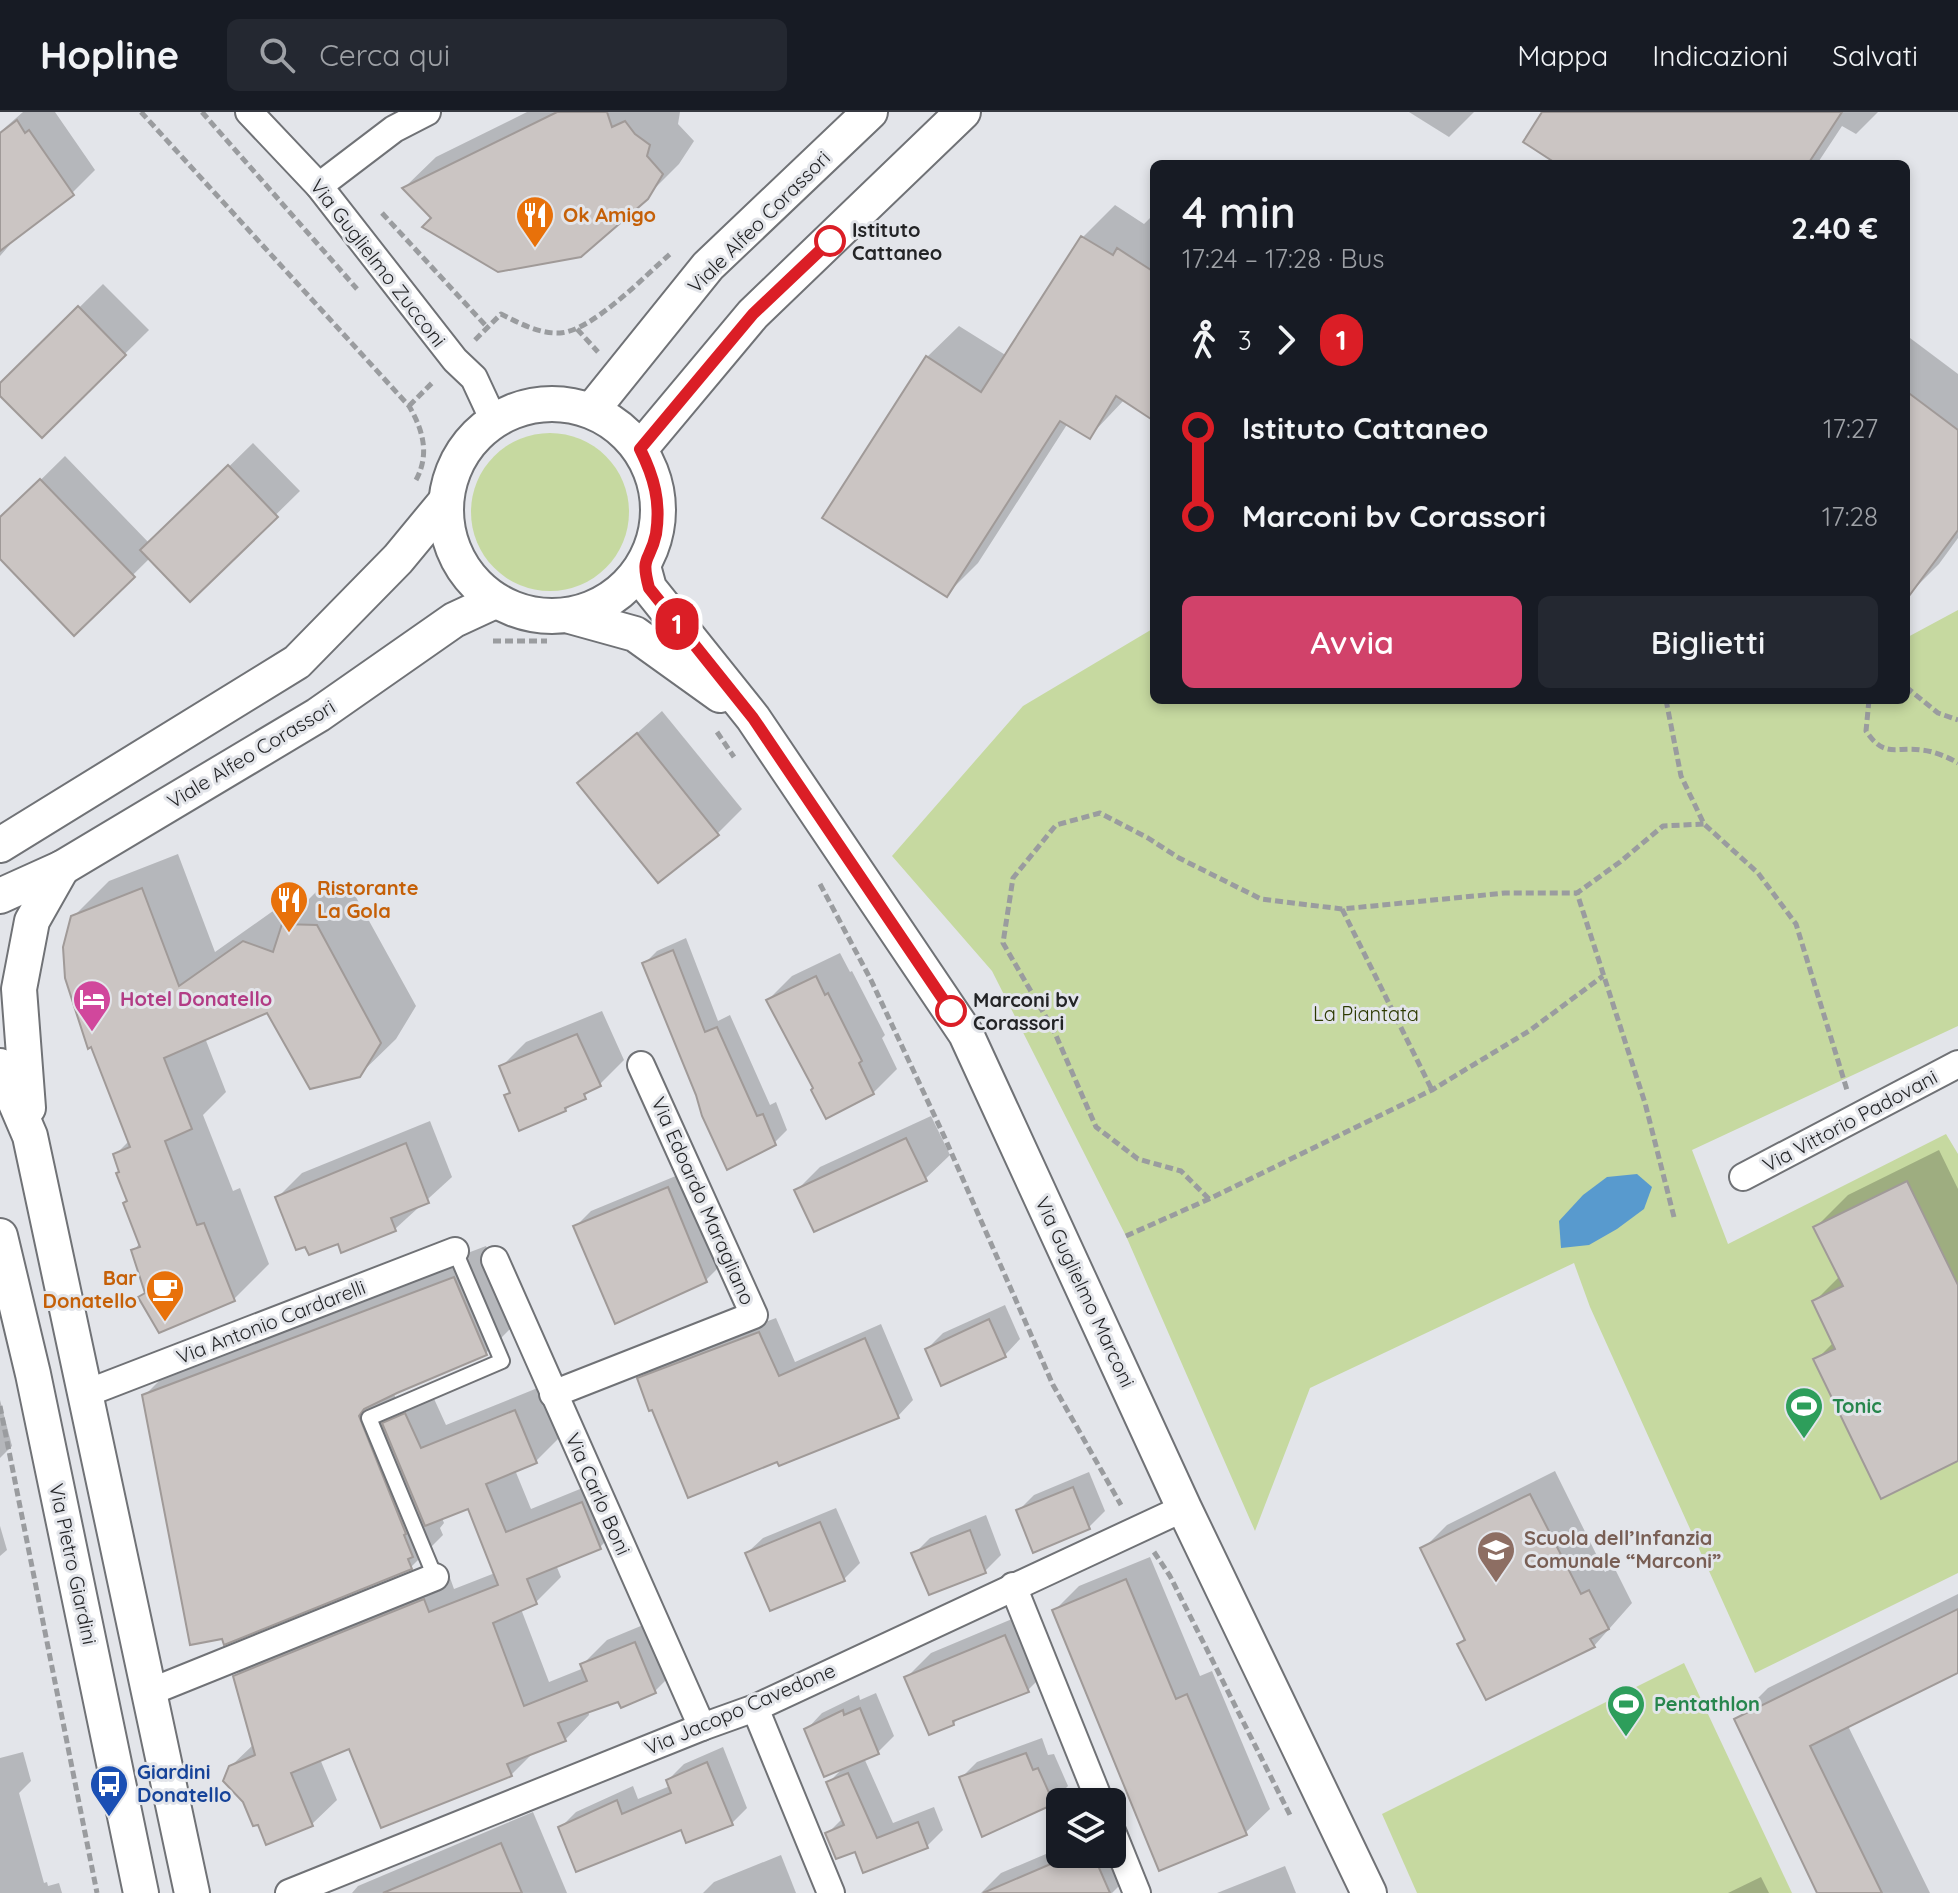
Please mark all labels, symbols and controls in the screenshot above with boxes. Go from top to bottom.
search box [227,19,787,91]
text: Hopline [40,31,179,79]
icon: search [255,33,299,77]
text: Cerca qui [319,36,450,74]
text: Mappa [1517,38,1608,73]
text: Indicazioni [1652,38,1788,73]
text: Salvati [1832,38,1918,73]
street label: Viale Alfeo Corassori [682,145,835,298]
street label: Via Guglielmo Zucconi [305,174,452,352]
text: 4 min [1182,184,1296,239]
restaurant icon: Ok Amigo [514,194,556,249]
place label: Ok Amigo [563,202,656,227]
text: 2.40 € [1791,209,1878,247]
place label: Istituto Cattaneo [852,217,942,265]
marker: Istituto Cattaneo [815,226,845,256]
text: 17:24 – 17:28 · Bus [1182,242,1384,275]
icon: walk [1182,318,1226,362]
icon: forward [1264,318,1308,362]
text: 1 [1336,322,1347,357]
text: 3 [1238,324,1252,357]
text: Istituto Cattaneo [1242,409,1489,447]
text: 17:27 [1823,412,1878,445]
text: Marconi bv Corassori [1242,497,1546,535]
text: 17:28 [1822,500,1878,533]
button: Avvia [1182,596,1522,688]
button: Biglietti [1538,596,1878,688]
line badge: 1 [651,598,703,650]
text: 1 [672,606,682,641]
street label: Viale Alfeo Corassori [162,694,339,814]
place label: Ristorante La Gola [317,875,418,923]
restaurant icon: Ristorante La Gola [268,879,310,934]
hotel icon: Hotel Donatello [71,978,113,1033]
place label: Hotel Donatello [120,986,272,1011]
place label: Marconi bv Corassori [973,987,1079,1035]
marker: Marconi bv Corassori [936,996,966,1026]
park label: La Piantata [1313,1001,1419,1026]
street label: Via Vittorio Padovani [1758,1064,1941,1177]
street label: Via Edoardo Maragliano [646,1093,761,1309]
street label: Via Guglielmo Marconi [1030,1192,1141,1391]
place label: Bar Donatello [43,1265,137,1313]
cafe icon: Bar Donatello [144,1268,186,1323]
street label: Via Antonio Cardarelli [173,1274,369,1369]
sports icon: Tonic [1783,1385,1825,1440]
place label: Tonic [1832,1393,1882,1418]
street label: Via Carlo Boni [560,1429,636,1559]
street label: Via Pietro Giardini [44,1481,103,1647]
place label: Scuola dell’Infanzia Comunale “Marconi” [1524,1525,1721,1573]
school or university icon: Scuola dell’Infanzia Comunale “Marconi” [1475,1529,1517,1584]
street label: Via Jacopo Cavedone [641,1657,839,1760]
sports icon: Pentathlon [1605,1683,1647,1738]
place label: Pentathlon [1654,1691,1760,1716]
place label: Giardini Donatello [137,1759,231,1807]
bus stop icon: Giardini Donatello [88,1763,130,1818]
map controls [1046,1788,1126,1868]
button: layers [1046,1788,1126,1868]

